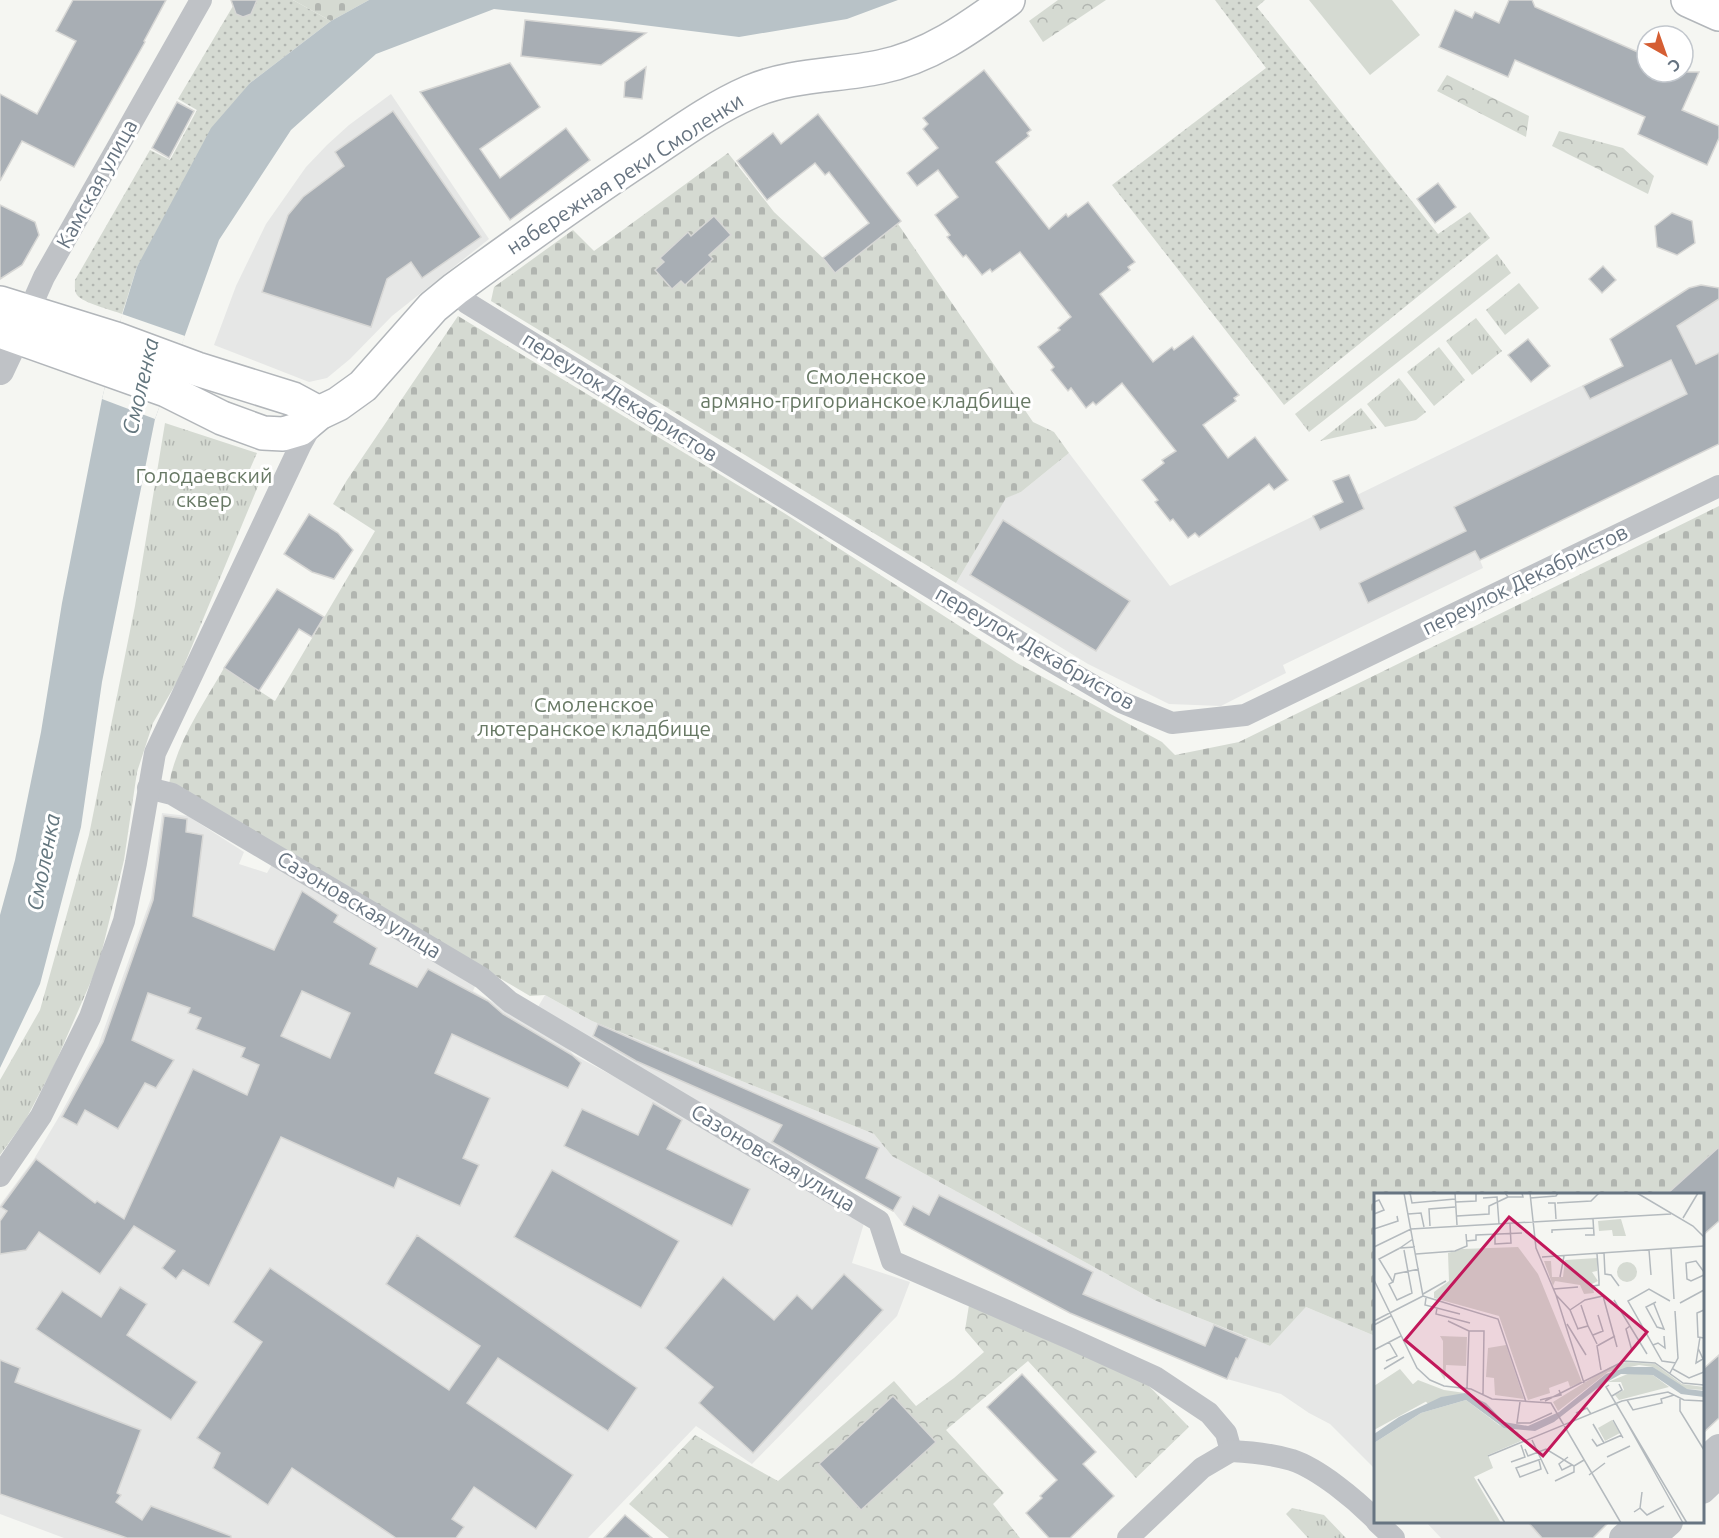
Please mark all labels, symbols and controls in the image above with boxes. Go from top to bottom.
north arrow [1635,24,1695,84]
text: С [1665,55,1684,76]
street label: набережная реки Смоленки [502,88,747,259]
street label: Камская улица [51,115,141,252]
street label: переулок Декабристов [519,326,723,466]
water label: Смоленка [116,335,163,437]
park label: Смоленское армяно-григорианское кладбище [700,364,1032,412]
park label: Голодаевский сквер [136,463,272,511]
street label: переулок Декабристов [1418,519,1631,639]
street label: переулок Декабристов [932,580,1139,714]
park label: Смоленское лютеранское кладбище [477,692,711,740]
water label: Смоленка [21,811,64,913]
street label: Сазоновская улица [273,846,446,963]
street label: Сазоновская улица [687,1099,860,1216]
inset map [1374,1193,1704,1523]

